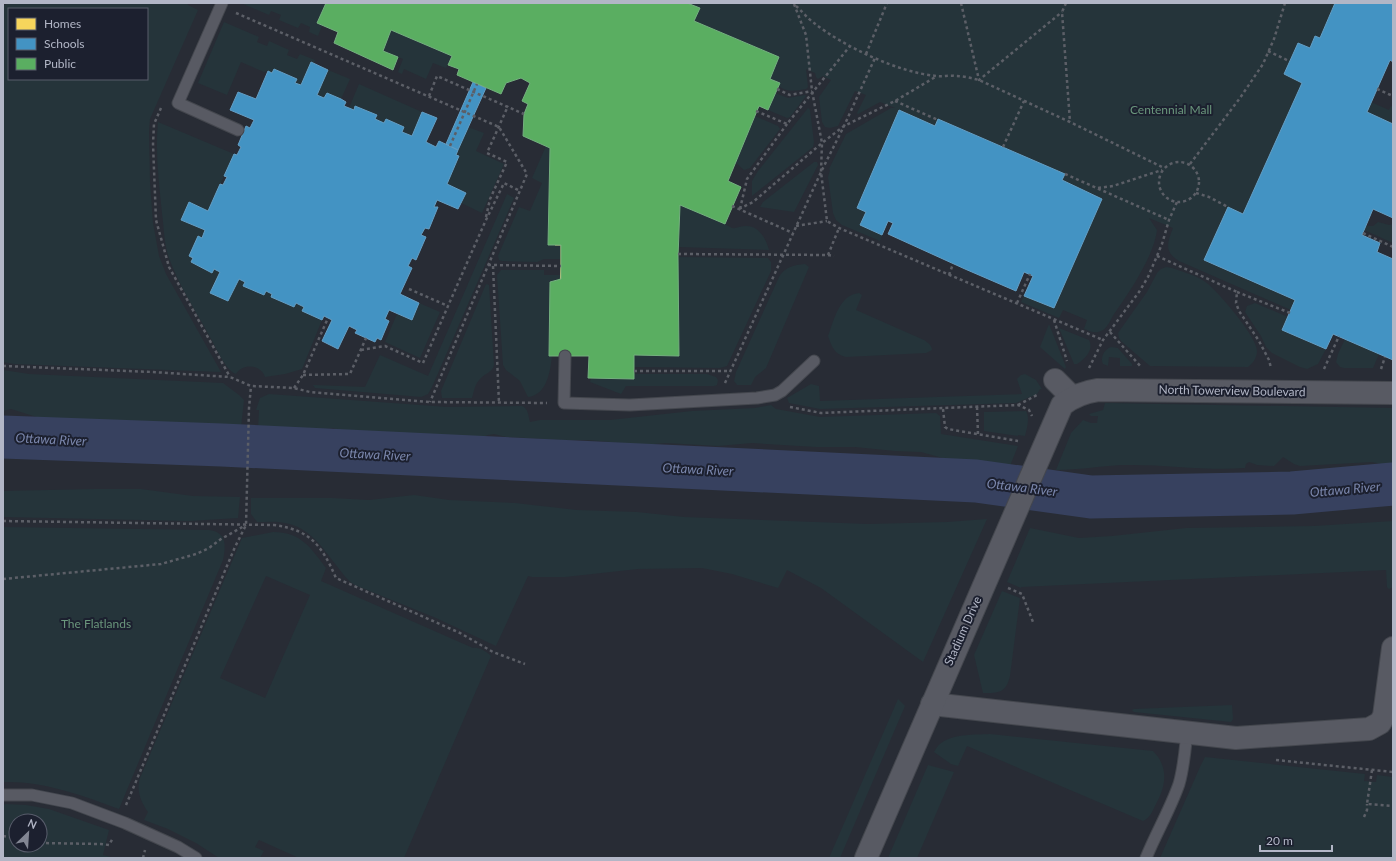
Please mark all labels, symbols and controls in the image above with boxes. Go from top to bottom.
legend [8,8,148,80]
text: Homes [44,16,81,31]
text: Schools [44,36,85,51]
text: Public [44,56,76,71]
park label: Centennial Mall [1130,102,1212,117]
street label: North Towerview Boulevard [1158,382,1306,399]
water label: Ottawa River [15,429,87,449]
water label: Ottawa River [339,444,411,464]
water label: Ottawa River [662,459,734,479]
water label: Ottawa River [986,475,1059,499]
water label: Ottawa River [1309,478,1382,500]
street label: Stadium Drive [941,594,985,668]
park label: The Flatlands [61,616,131,631]
north arrow [8,813,48,853]
text: N [26,816,39,831]
scale bar [1260,827,1332,853]
text: 20 m [1266,833,1293,848]

